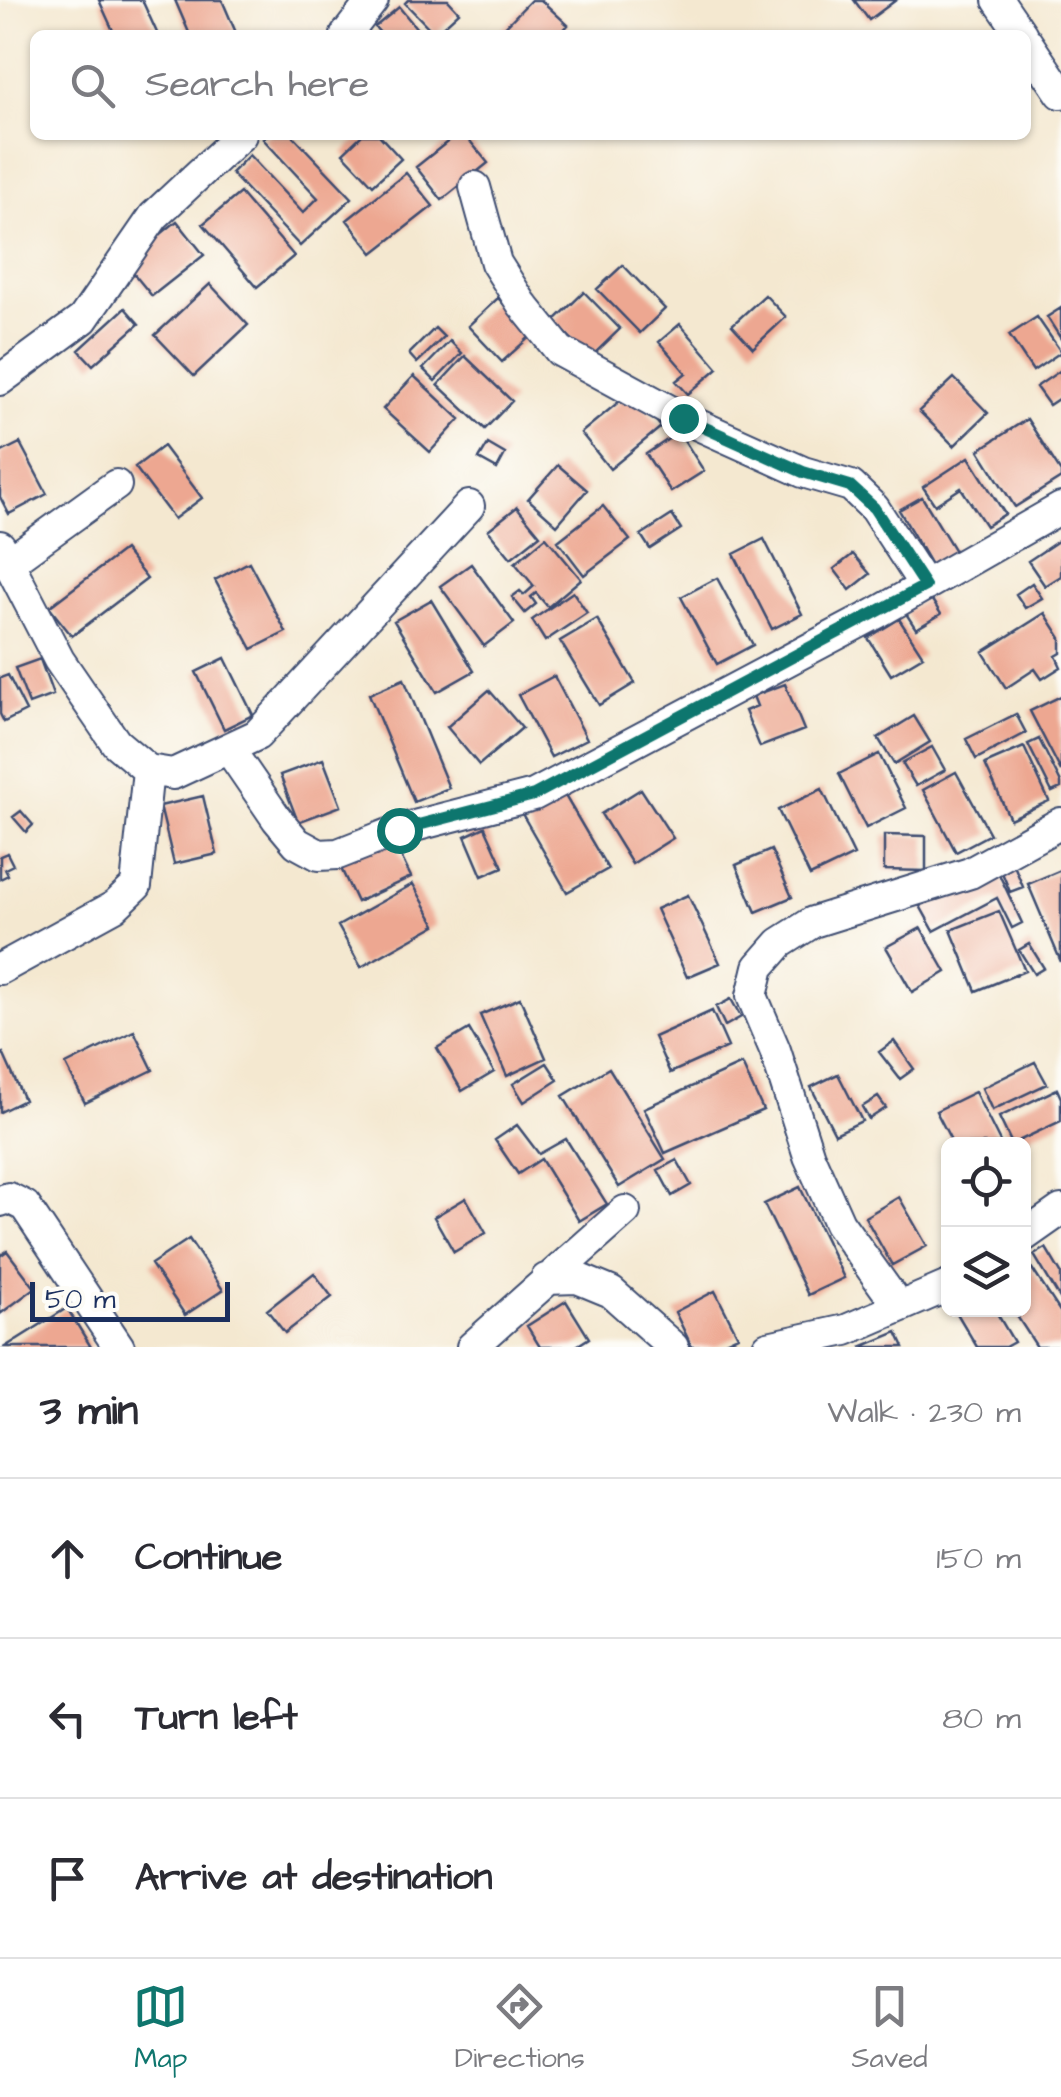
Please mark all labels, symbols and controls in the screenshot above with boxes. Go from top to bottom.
search box [30,30,1031,140]
icon: search [65,58,120,113]
text: Search here [145,59,369,111]
route end [661,396,707,442]
route start [377,808,423,854]
map controls [941,1137,1031,1317]
button: locate [941,1137,1031,1227]
button: layers [941,1227,1031,1317]
scale bar [30,1277,230,1322]
text: 50 m [45,1280,116,1319]
text: 3 min [40,1383,138,1441]
text: Walk · 230 m [827,1390,1021,1435]
icon: ahead [40,1531,95,1586]
text: Continue [135,1532,282,1584]
text: 150 m [936,1536,1021,1581]
icon: left [40,1691,95,1746]
text: Turn left [135,1692,298,1744]
text: 80 m [942,1696,1021,1741]
icon: arrive [40,1851,95,1906]
text: Arrive at destination [135,1852,492,1904]
tab: Map [133,1979,188,2078]
tab: Directions [455,1979,585,2078]
tab: Saved [851,1979,928,2078]

